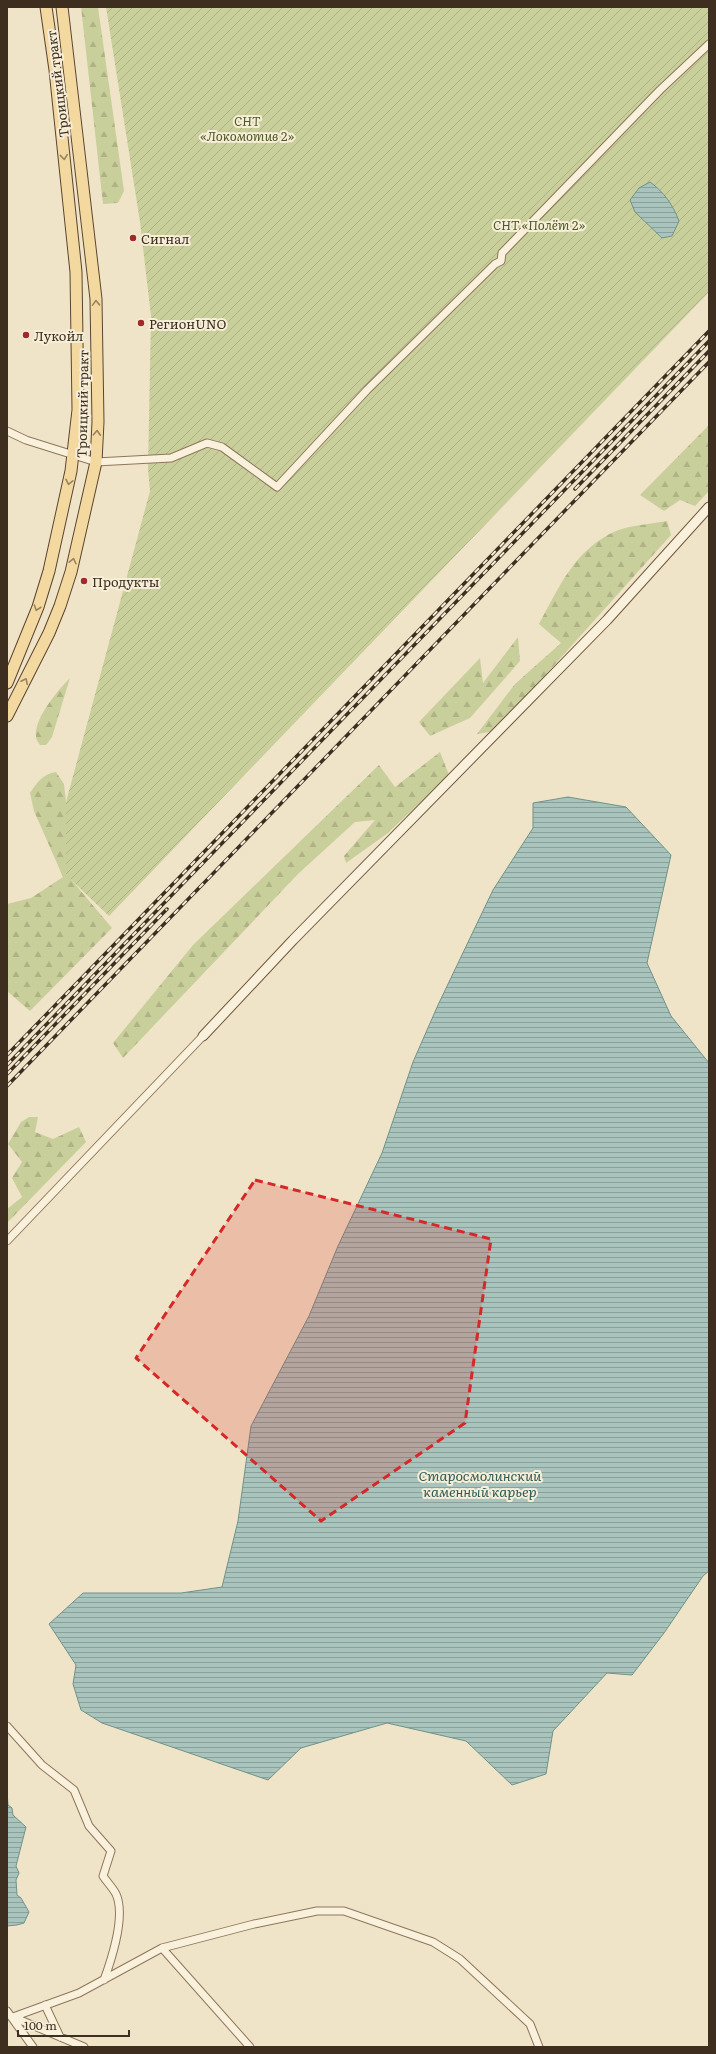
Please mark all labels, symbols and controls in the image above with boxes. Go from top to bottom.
street label: Троицкий тракт [41,29,73,139]
park label: СНТ «Локомотив 2» [200,111,294,145]
one-way arrow [60,154,69,160]
park label: СНТ «Полёт 2» [493,215,585,234]
place label: Сигнал [141,229,189,248]
marker: Сигнал [128,233,138,243]
one-way arrow [92,300,100,306]
place label: РегионUNO [149,314,226,333]
marker: РегионUNO [136,318,146,328]
place label: Лукойл [34,326,83,345]
marker: Лукойл [21,330,31,340]
street label: Троицкий тракт [72,349,92,458]
one-way arrow [93,430,102,436]
one-way arrow [65,478,73,485]
one-way arrow [69,558,77,564]
place label: Продукты [92,572,160,591]
marker: Продукты [79,576,89,586]
one-way arrow [34,604,42,611]
one-way arrow [20,678,28,685]
water label: Старосмолинский каменный карьер [419,1465,542,1501]
scale bar [18,2012,129,2038]
text: 100 m [24,2016,57,2034]

